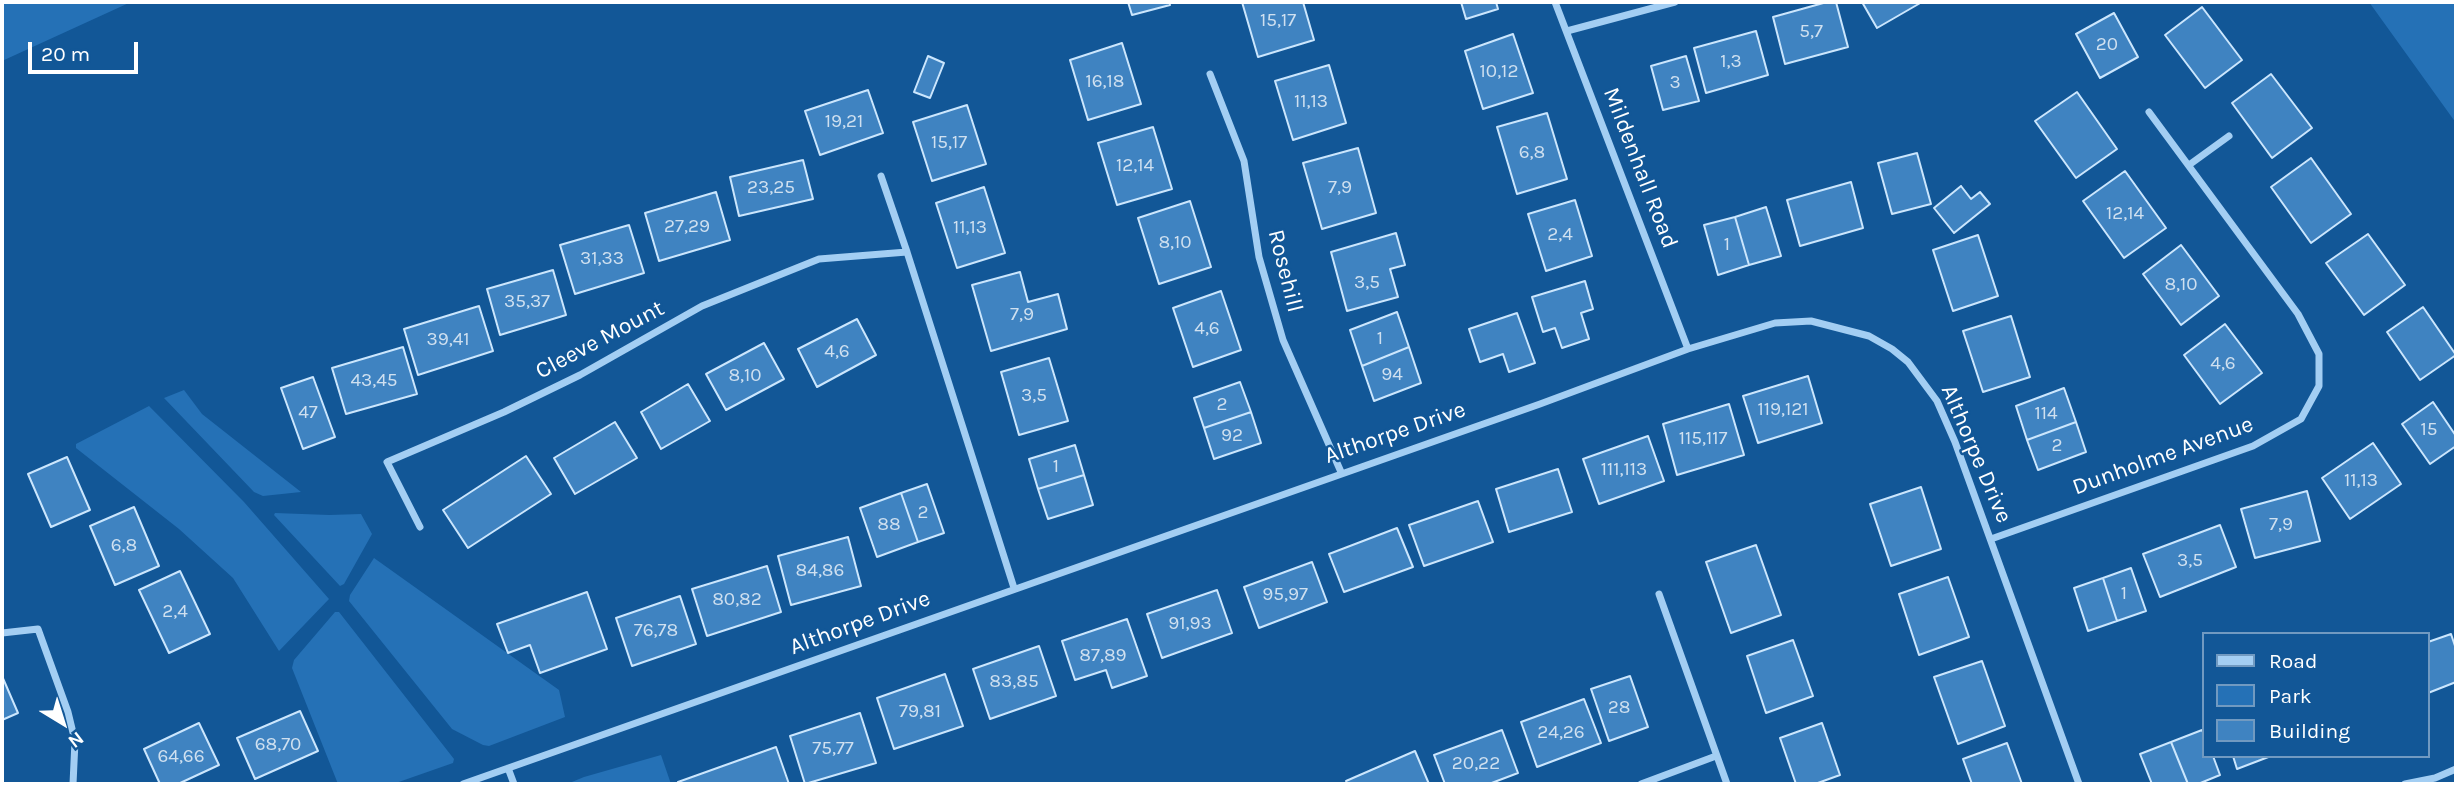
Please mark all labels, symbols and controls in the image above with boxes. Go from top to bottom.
house number: 15,17 [1260,10,1296,32]
house number: 5,7 [1799,21,1823,43]
scale bar [32,28,142,72]
house number: 20 [2096,34,2118,56]
text: 20 m [41,42,90,66]
house number: 1,3 [1720,51,1742,73]
house number: 10,12 [1480,61,1518,83]
house number: 16,18 [1085,71,1125,93]
house number: 3 [1669,72,1681,94]
street label: Mildenhall Road [1597,84,1683,252]
house number: 11,13 [1294,91,1328,113]
house number: 19,21 [825,111,863,133]
house number: 15,17 [931,132,967,154]
house number: 6,8 [1519,142,1545,164]
house number: 12,14 [1116,155,1154,177]
house number: 23,25 [747,177,795,199]
house number: 7,9 [1328,177,1352,199]
house number: 12,14 [2106,203,2144,225]
house number: 27,29 [664,216,710,238]
house number: 11,13 [953,217,987,239]
house number: 2,4 [1547,224,1573,246]
street label: Rosehill [1261,227,1309,315]
house number: 8,10 [1158,232,1192,254]
house number: 1 [1724,234,1730,256]
house number: 31,33 [580,248,624,270]
house number: 3,5 [1354,272,1380,294]
house number: 8,10 [2164,274,2198,296]
house number: 35,37 [504,291,550,313]
street label: Cleeve Mount [531,295,669,385]
house number: 7,9 [1010,304,1034,326]
house number: 4,6 [1194,318,1220,340]
house number: 1 [1377,328,1383,350]
house number: 39,41 [426,329,470,351]
house number: 4,6 [824,341,850,363]
house number: 4,6 [2210,353,2236,375]
house number: 94 [1381,364,1403,386]
house number: 8,10 [728,365,762,387]
house number: 43,45 [350,370,398,392]
street label: Althorpe Drive [1934,381,2018,527]
house number: 3,5 [1021,385,1047,407]
house number: 2 [1216,394,1228,416]
street label: Althorpe Drive [1321,396,1469,470]
house number: 119,121 [1757,399,1809,421]
house number: 47 [298,402,318,424]
house number: 114 [2034,403,2058,425]
street label: Dunholme Avenue [2069,410,2257,502]
house number: 15 [2420,419,2438,441]
house number: 92 [1221,425,1243,447]
house number: 115,117 [1679,428,1727,450]
house number: 2 [2051,435,2063,457]
house number: 1 [1053,456,1059,478]
house number: 111,113 [1601,459,1647,481]
house number: 11,13 [2344,470,2378,492]
house number: 2 [917,502,929,524]
house number: 88 [877,514,901,536]
house number: 7,9 [2269,514,2293,536]
house number: 6,8 [111,535,137,557]
house number: 3,5 [2177,550,2203,572]
house number: 84,86 [796,560,844,582]
house number: 1 [2121,583,2127,605]
house number: 95,97 [1262,584,1308,606]
street label: Althorpe Drive [786,585,934,661]
house number: 80,82 [712,589,762,611]
house number: 2,4 [162,601,188,623]
house number: 91,93 [1168,613,1212,635]
house number: 76,78 [634,620,678,642]
legend [2202,632,2430,758]
house number: 87,89 [1079,645,1127,667]
text: Road [2269,649,2317,673]
house number: 83,85 [989,671,1039,693]
text: Park [2269,684,2312,708]
north arrow [28,688,98,758]
house number: 28 [1608,697,1630,719]
house number: 79,81 [899,701,941,723]
text: Building [2269,719,2350,743]
house number: 24,26 [1537,722,1585,744]
text: N [64,727,88,752]
house number: 68,70 [255,734,301,756]
house number: 75,77 [812,738,854,760]
house number: 64,66 [157,746,205,768]
house number: 20,22 [1452,753,1500,775]

